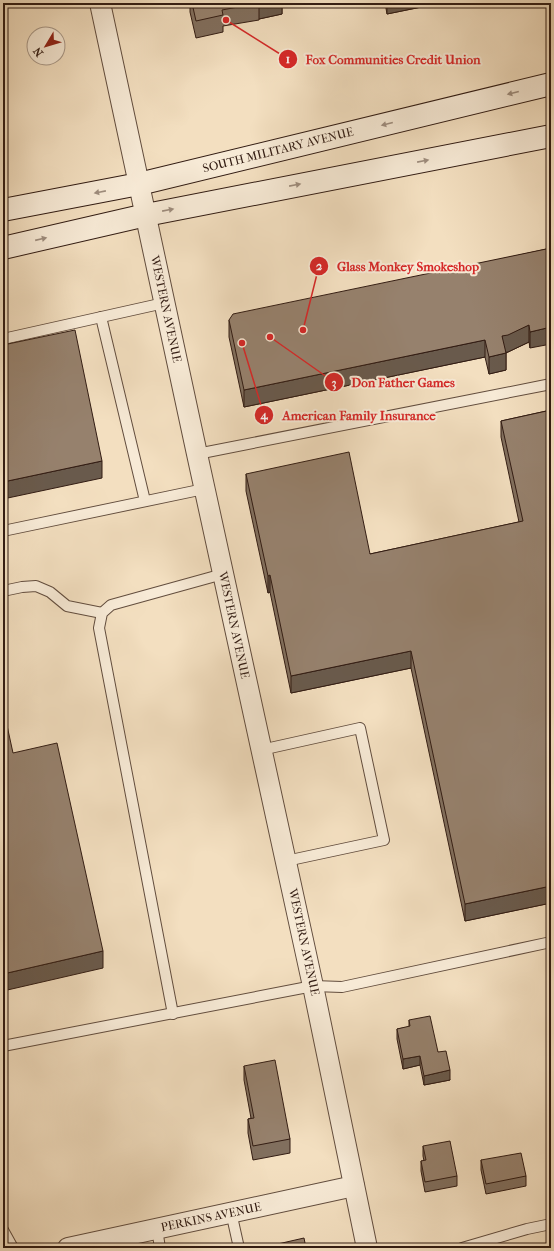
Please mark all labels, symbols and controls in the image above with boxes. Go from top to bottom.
north arrow [26,26,66,66]
text: N [30,44,46,59]
callout: Fox Communities Credit Union [278,46,489,71]
text: 1 [286,52,290,66]
text: Fox Communities Credit Union [305,52,481,67]
one-way arrow [507,90,519,96]
one-way arrow [381,121,393,127]
street label: SOUTH MILITARY AVENUE [201,124,355,176]
one-way arrow [417,157,429,163]
one-way arrow [289,182,302,188]
one-way arrow [94,189,106,195]
one-way arrow [162,207,174,213]
one-way arrow [35,235,47,241]
street label: WESTERN AVENUE [148,253,184,364]
callout: Glass Monkey Smokeshop [309,253,487,278]
text: 2 [316,259,323,273]
text: Glass Monkey Smokeshop [337,259,479,275]
callout: Don Father Games [324,370,463,395]
text: Don Father Games [351,375,455,390]
text: 3 [332,376,337,391]
callout: American Family Insurance [254,403,444,428]
text: 4 [259,408,268,423]
text: American Family Insurance [281,408,436,424]
street label: WESTERN AVENUE [216,569,252,680]
street label: WESTERN AVENUE [286,886,322,997]
street label: PERKINS AVENUE [159,1200,263,1234]

